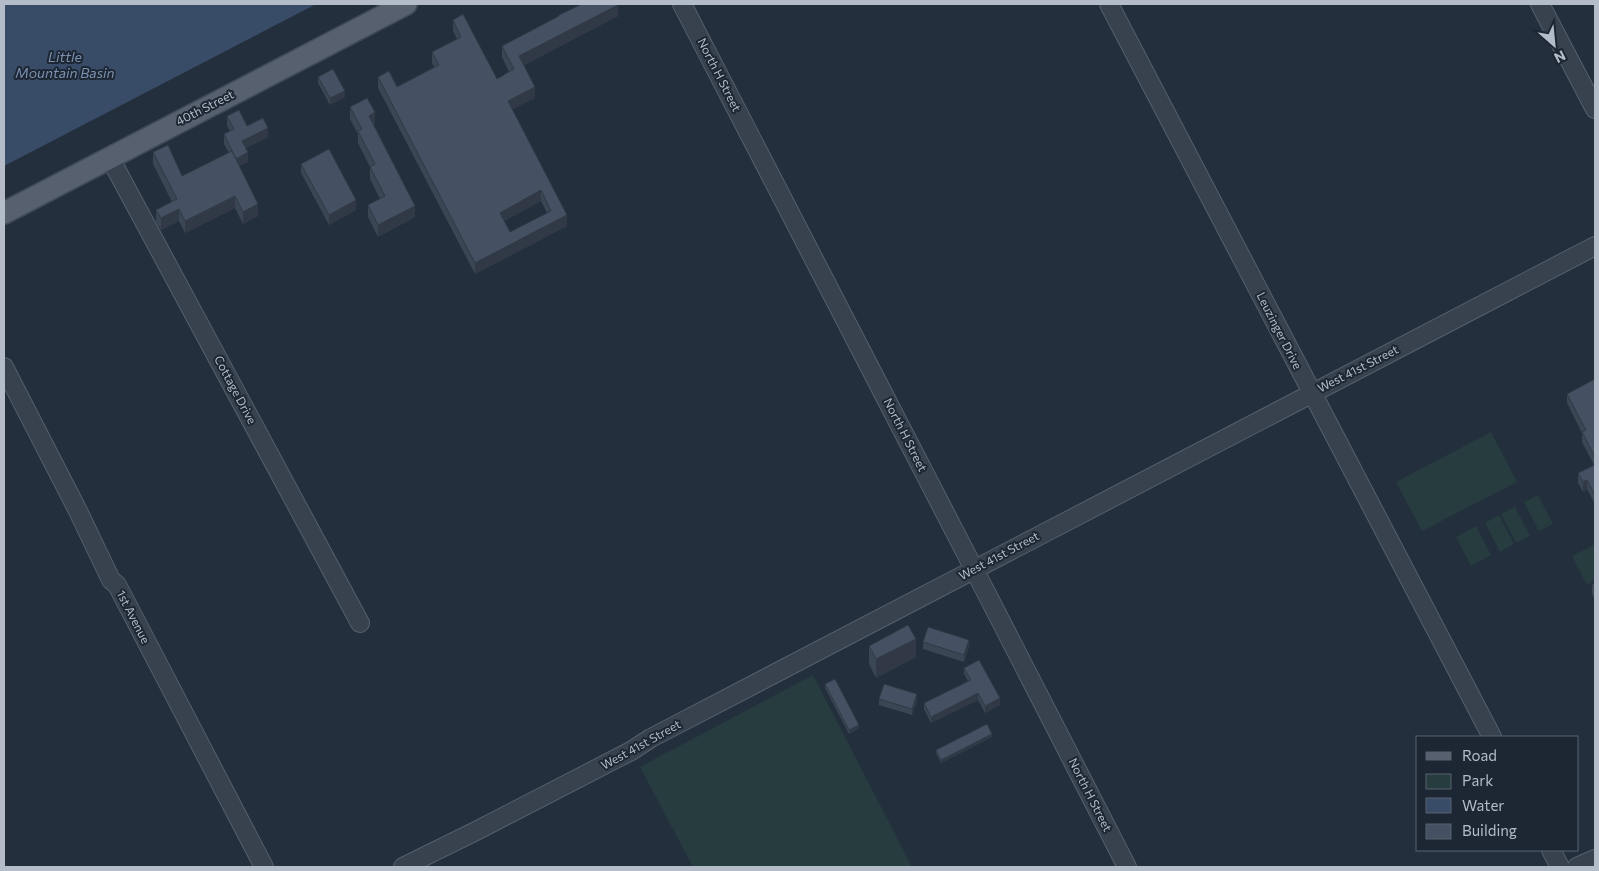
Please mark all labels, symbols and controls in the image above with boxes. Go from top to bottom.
north arrow [1529,20,1579,70]
street label: North H Street [695,36,744,114]
text: N [1552,47,1569,67]
water label: Little Mountain Basin [15,48,115,81]
street label: 40th Street [173,87,236,128]
street label: Leuzinger Drive [1254,290,1305,371]
street label: West 41st Street [1315,342,1400,395]
street label: Cottage Drive [212,353,260,426]
street label: North H Street [881,396,930,474]
street label: West 41st Street [956,528,1041,582]
street label: 1st Avenue [115,588,153,645]
street label: West 41st Street [598,716,683,772]
legend [1416,736,1579,851]
text: Road [1462,746,1497,764]
street label: North H Street [1066,756,1115,834]
text: Park [1462,771,1493,789]
text: Water [1462,796,1504,814]
text: Building [1462,821,1517,839]

